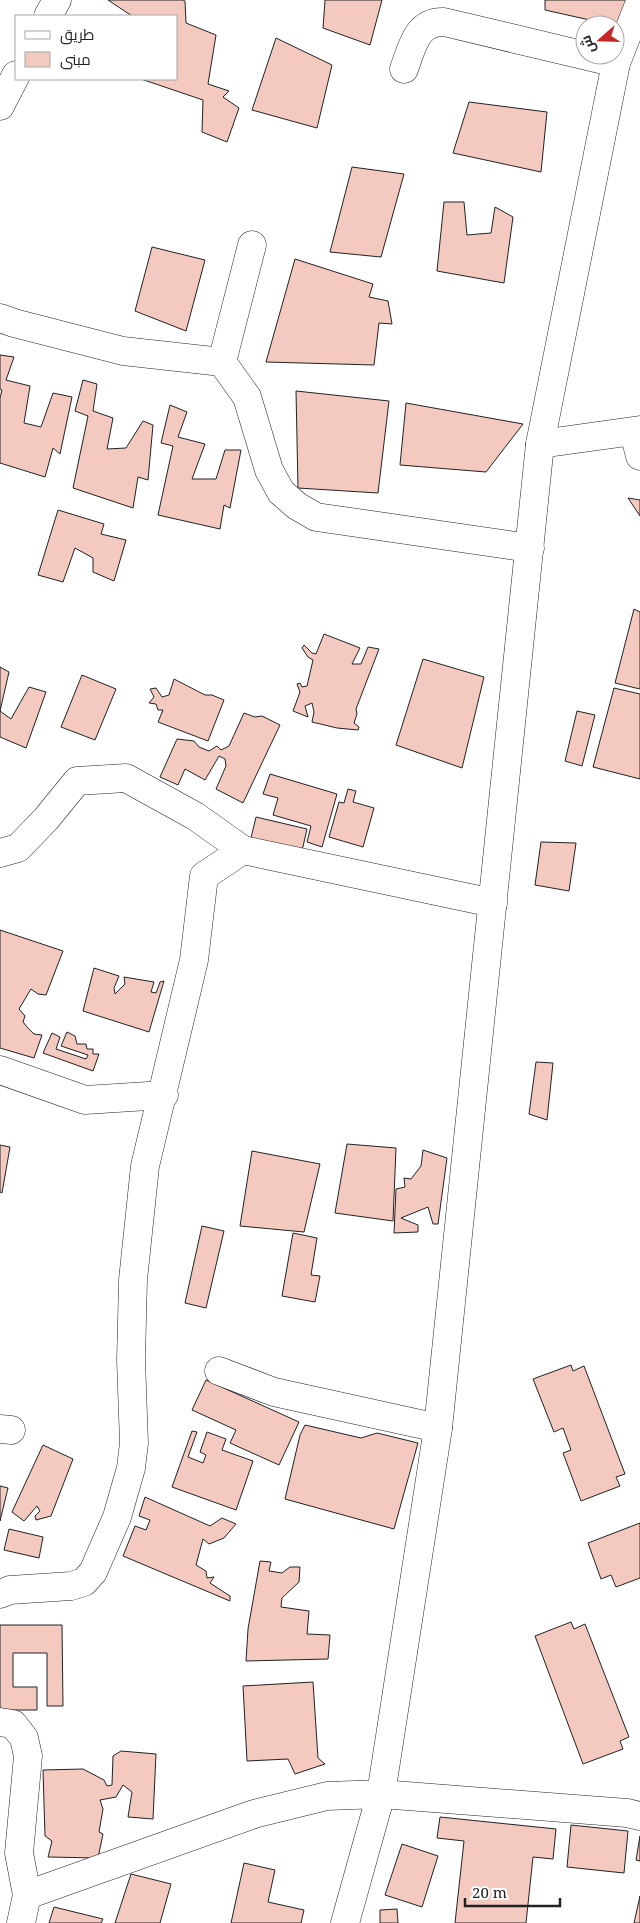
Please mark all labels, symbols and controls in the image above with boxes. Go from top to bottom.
legend [15,15,178,80]
north arrow [575,15,625,65]
text: طريق [60,24,94,45]
text: ش [575,33,599,56]
text: مبنى [60,49,91,70]
scale bar [465,1876,560,1908]
text: 20 m [472,1882,507,1902]

